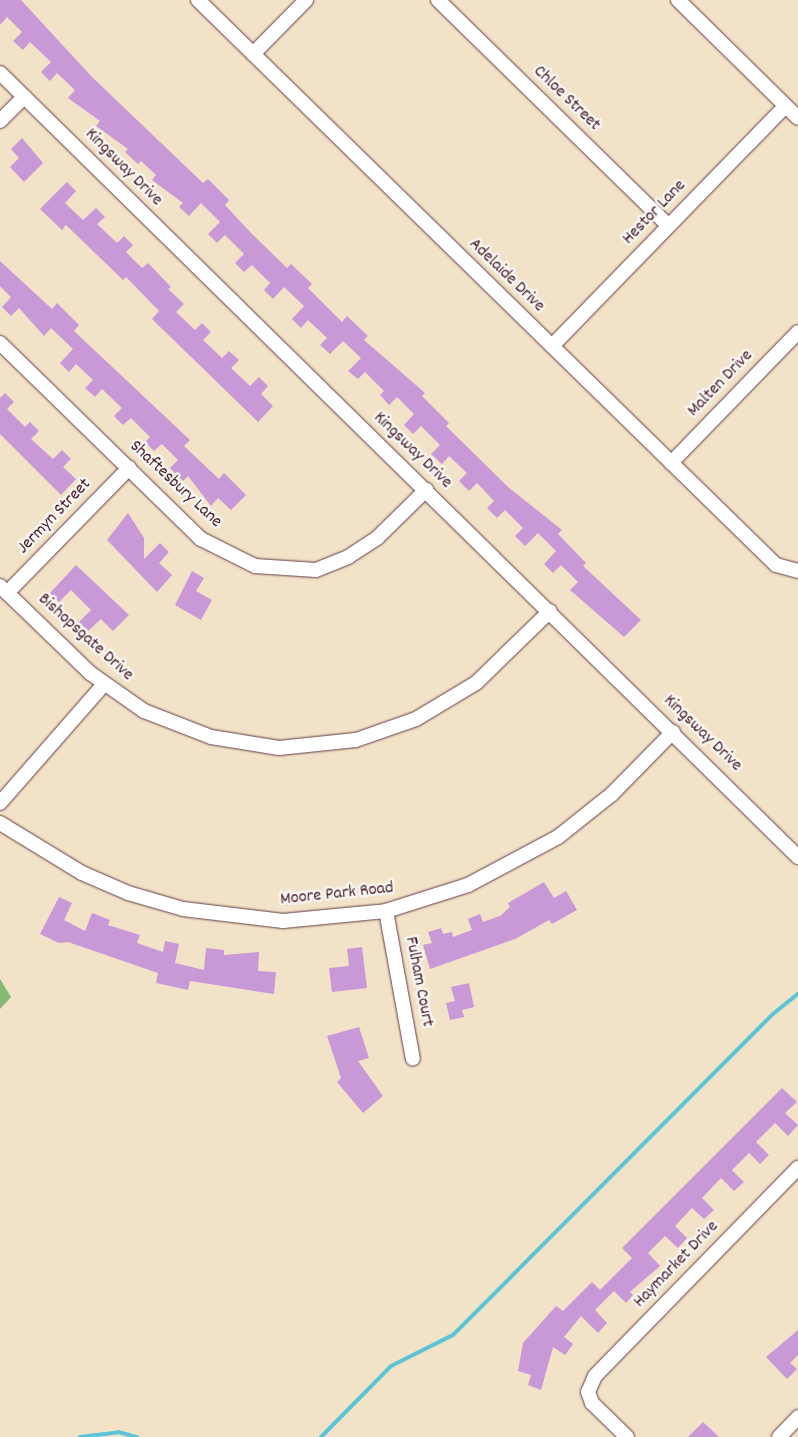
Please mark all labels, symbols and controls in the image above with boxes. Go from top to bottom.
street label: Chloe Street [528,62,604,136]
street label: Kingsway Drive [79,124,167,212]
street label: Hestor Lane [619,176,691,250]
street label: Adelaide Drive [463,234,549,318]
street label: Malten Drive [684,346,758,422]
street label: Kingsway Drive [368,408,456,494]
street label: Shaftesbury Lane [124,437,226,533]
street label: Jermyn Street [14,475,96,559]
street label: Bishopsgate Drive [33,589,137,687]
street label: Kingsway Drive [658,691,746,777]
street label: Moore Park Road [279,878,395,912]
street label: Fulham Court [399,935,437,1029]
street label: Haymarket Drive [630,1217,724,1313]

